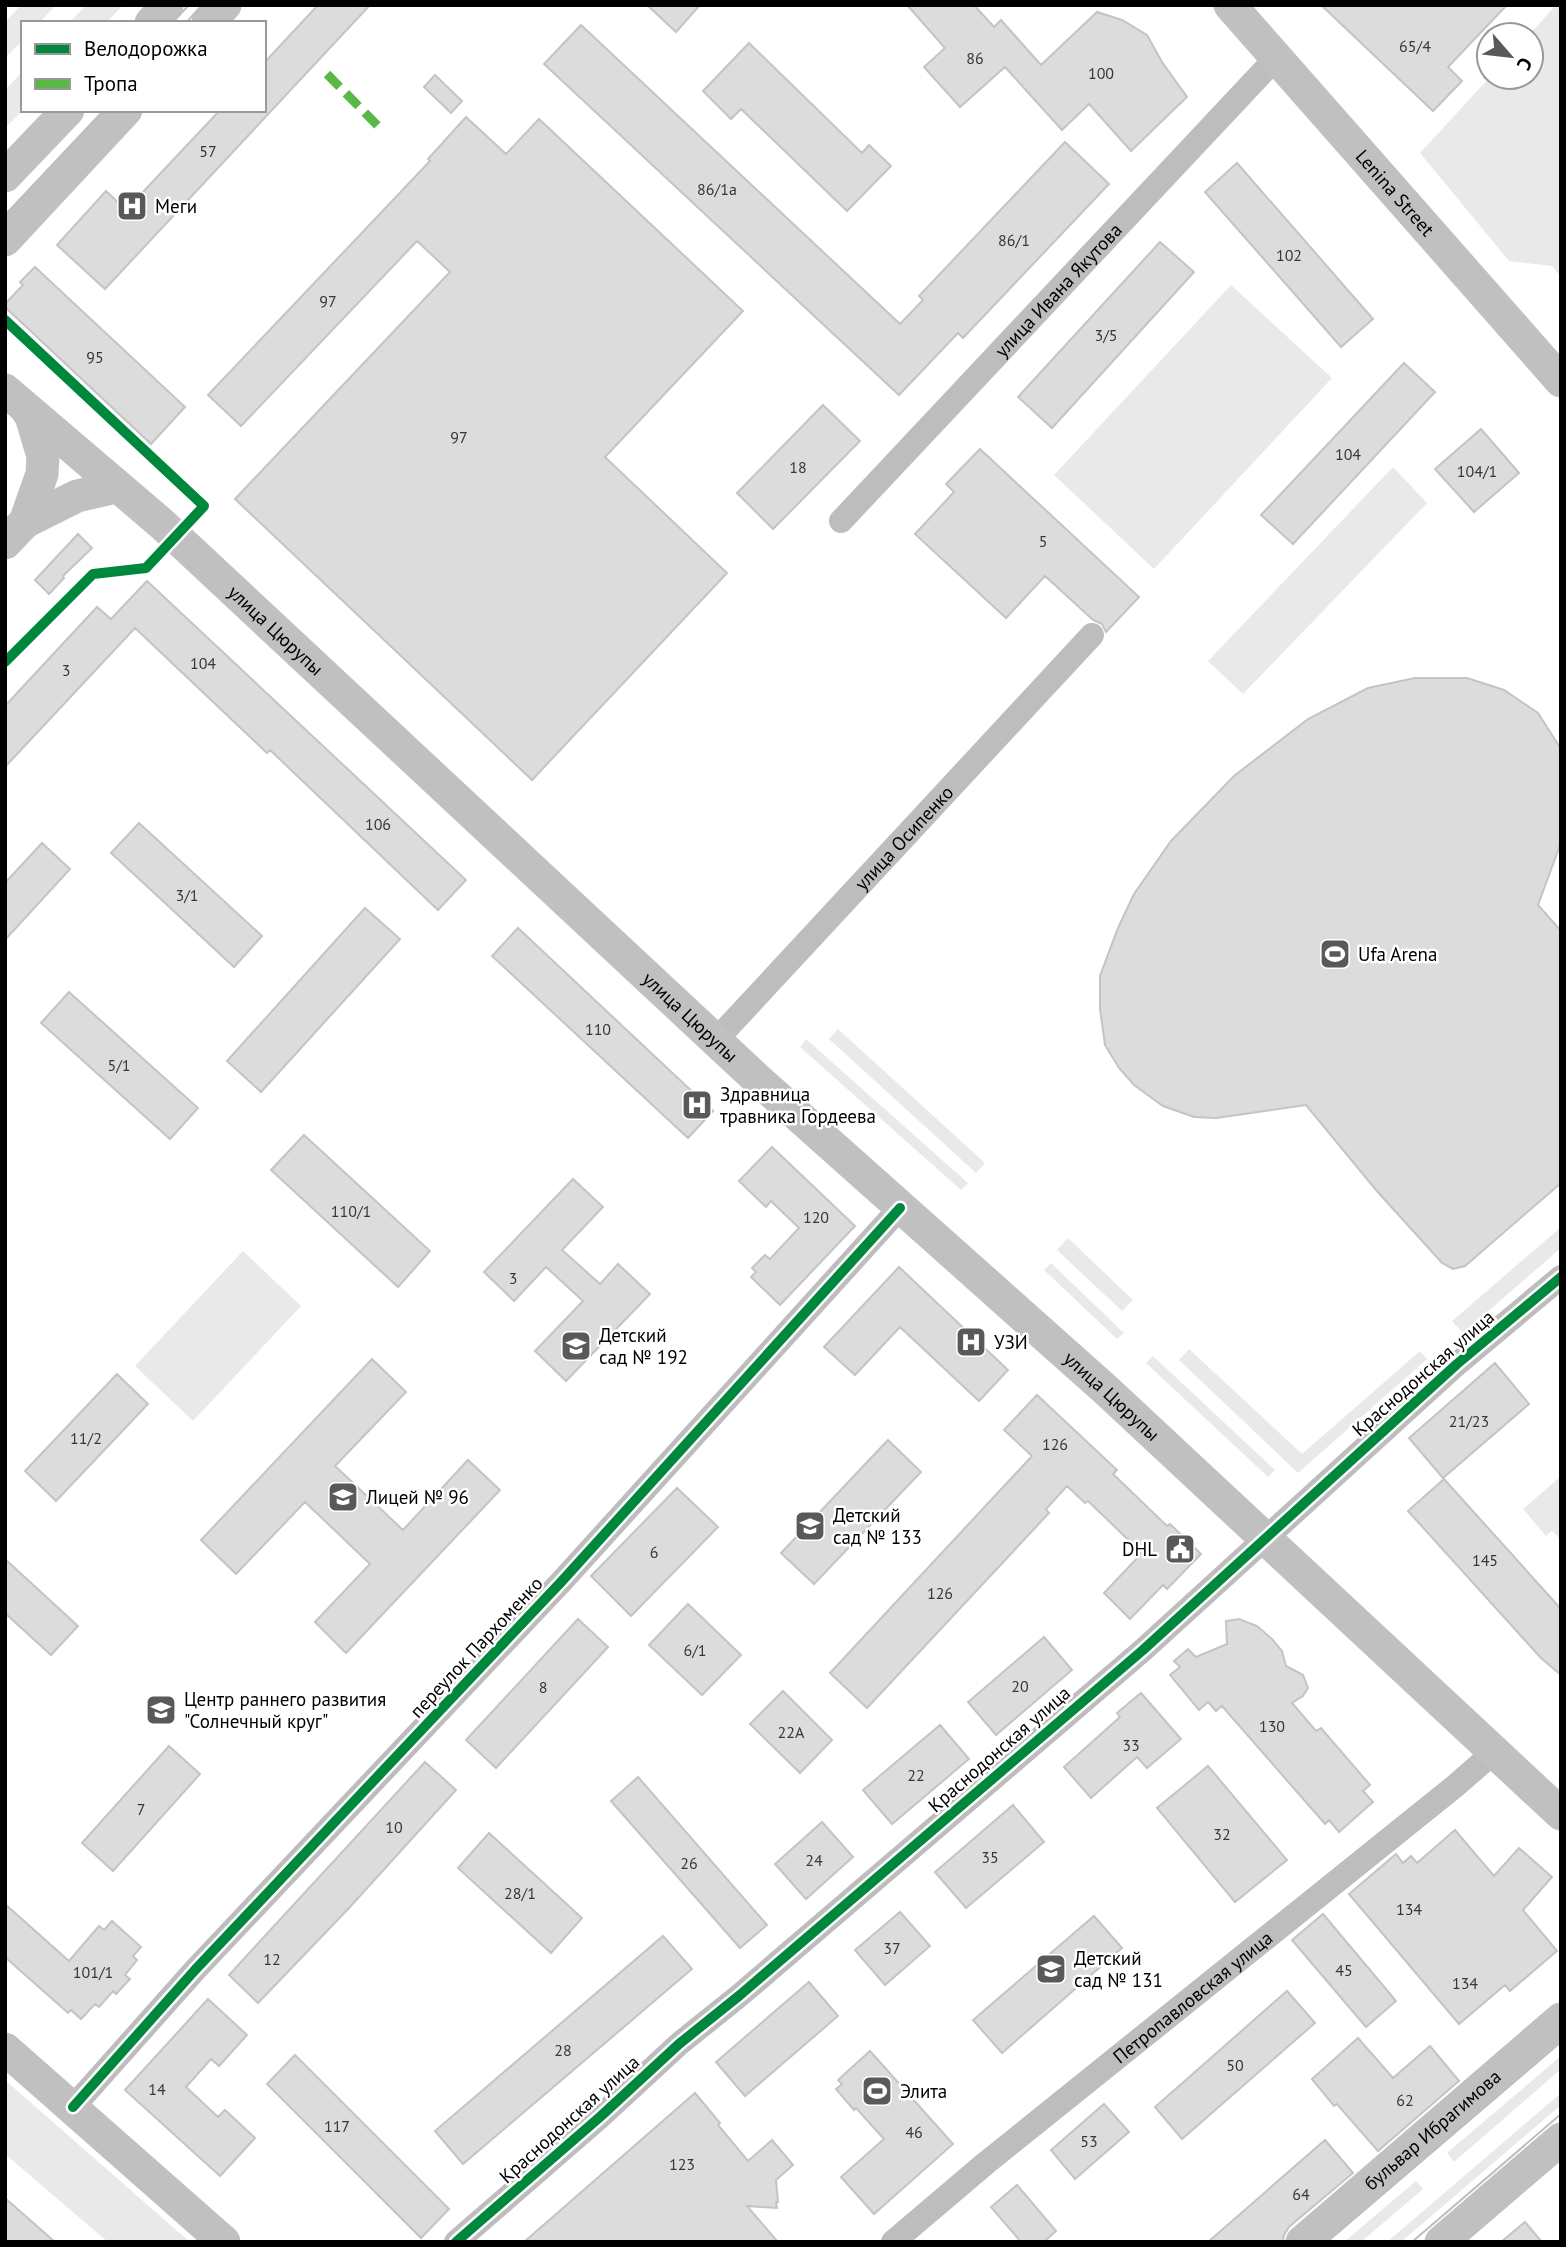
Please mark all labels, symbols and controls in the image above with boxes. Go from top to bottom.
legend [21,21,266,112]
north arrow [1475,21,1545,91]
text: Велодорожка [84,35,208,62]
house number: 65/4 [1399,36,1431,56]
house number: 86 [966,48,984,68]
text: С [1512,54,1538,75]
house number: 100 [1088,63,1114,83]
text: Тропа [84,70,138,97]
house number: 57 [199,141,217,161]
street label: Lenina Street [1351,144,1440,241]
house number: 86/1а [697,179,737,199]
hospital icon: Меги [115,189,149,223]
place label: Меги [155,194,197,218]
street label: улица Ивана Якутова [989,218,1127,362]
house number: 86/1 [998,230,1030,250]
house number: 102 [1276,245,1302,265]
house number: 97 [319,291,337,311]
house number: 3/5 [1094,325,1118,345]
house number: 95 [86,347,104,367]
house number: 97 [450,427,468,447]
house number: 104 [1335,444,1361,464]
house number: 18 [789,457,807,477]
house number: 104/1 [1457,461,1497,481]
house number: 5 [1039,531,1047,551]
street label: улица Цюрупы [223,580,329,680]
house number: 104 [190,653,216,673]
house number: 3 [62,660,70,680]
street label: улица Осипенко [849,780,958,895]
house number: 106 [365,814,391,834]
house number: 3/1 [175,885,199,905]
sports icon: Ufa Arena [1318,937,1352,971]
place label: Ufa Arena [1358,942,1437,966]
street label: улица Цюрупы [638,967,743,1067]
house number: 110 [585,1019,611,1039]
house number: 5/1 [107,1055,131,1075]
place label: Здравница травника Гордеева [720,1082,876,1128]
hospital icon: Здравница травника Гордеева [680,1088,714,1122]
house number: 110/1 [331,1201,371,1221]
house number: 120 [803,1207,829,1227]
house number: 3 [509,1268,517,1288]
street label: Краснодонская улица [1347,1305,1499,1441]
place label: Детский сад № 192 [599,1323,688,1369]
hospital icon: УЗИ [954,1325,988,1359]
school or university icon: Детский сад № 192 [559,1329,593,1363]
place label: УЗИ [994,1330,1028,1354]
street label: улица Цюрупы [1059,1346,1165,1446]
house number: 21/23 [1449,1411,1489,1431]
house number: 11/2 [70,1428,102,1448]
house number: 126 [1042,1434,1068,1454]
school or university icon: Лицей № 96 [326,1480,360,1514]
place label: Лицей № 96 [365,1485,469,1509]
place label: Детский сад № 133 [833,1503,922,1549]
school or university icon: Детский сад № 133 [793,1509,827,1543]
public building icon: DHL [1163,1532,1197,1566]
place label: DHL [1122,1537,1157,1561]
house number: 6 [650,1542,658,1562]
house number: 145 [1472,1550,1498,1570]
street label: переулок Пархоменко [404,1571,548,1723]
house number: 126 [927,1583,953,1603]
house number: 6/1 [683,1640,707,1660]
house number: 20 [1011,1676,1029,1696]
house number: 8 [539,1677,547,1697]
street label: Краснодонская улица [923,1681,1075,1817]
place label: Центр раннего развития "Солнечный круг" [184,1687,386,1733]
school or university icon: Центр раннего развития "Солнечный круг" [144,1693,178,1727]
house number: 130 [1259,1716,1285,1736]
house number: 22А [778,1722,805,1742]
house number: 33 [1122,1735,1140,1755]
house number: 22 [907,1765,925,1785]
house number: 7 [137,1799,145,1819]
house number: 10 [385,1817,403,1837]
house number: 32 [1213,1824,1231,1844]
house number: 35 [981,1847,999,1867]
house number: 24 [805,1850,823,1870]
house number: 26 [680,1853,698,1873]
house number: 28/1 [504,1883,536,1903]
house number: 134 [1396,1899,1422,1919]
street label: Петропавловская улица [1108,1926,1277,2068]
house number: 37 [883,1938,901,1958]
place label: Детский сад № 131 [1074,1946,1163,1992]
house number: 12 [263,1949,281,1969]
school or university icon: Детский сад № 131 [1034,1952,1068,1986]
house number: 45 [1335,1960,1353,1980]
house number: 101/1 [73,1962,113,1982]
house number: 134 [1452,1973,1478,1993]
house number: 28 [554,2040,572,2060]
street label: Краснодонская улица [494,2050,644,2188]
house number: 50 [1226,2055,1244,2075]
street label: бульвар Ибрагимова [1359,2064,1506,2195]
sports icon: Элита [860,2074,894,2108]
house number: 14 [148,2079,166,2099]
place label: Элита [900,2079,947,2103]
house number: 62 [1396,2090,1414,2110]
house number: 117 [324,2116,350,2136]
house number: 46 [905,2122,923,2142]
house number: 53 [1080,2131,1098,2151]
house number: 123 [669,2154,695,2174]
house number: 64 [1292,2184,1310,2204]

